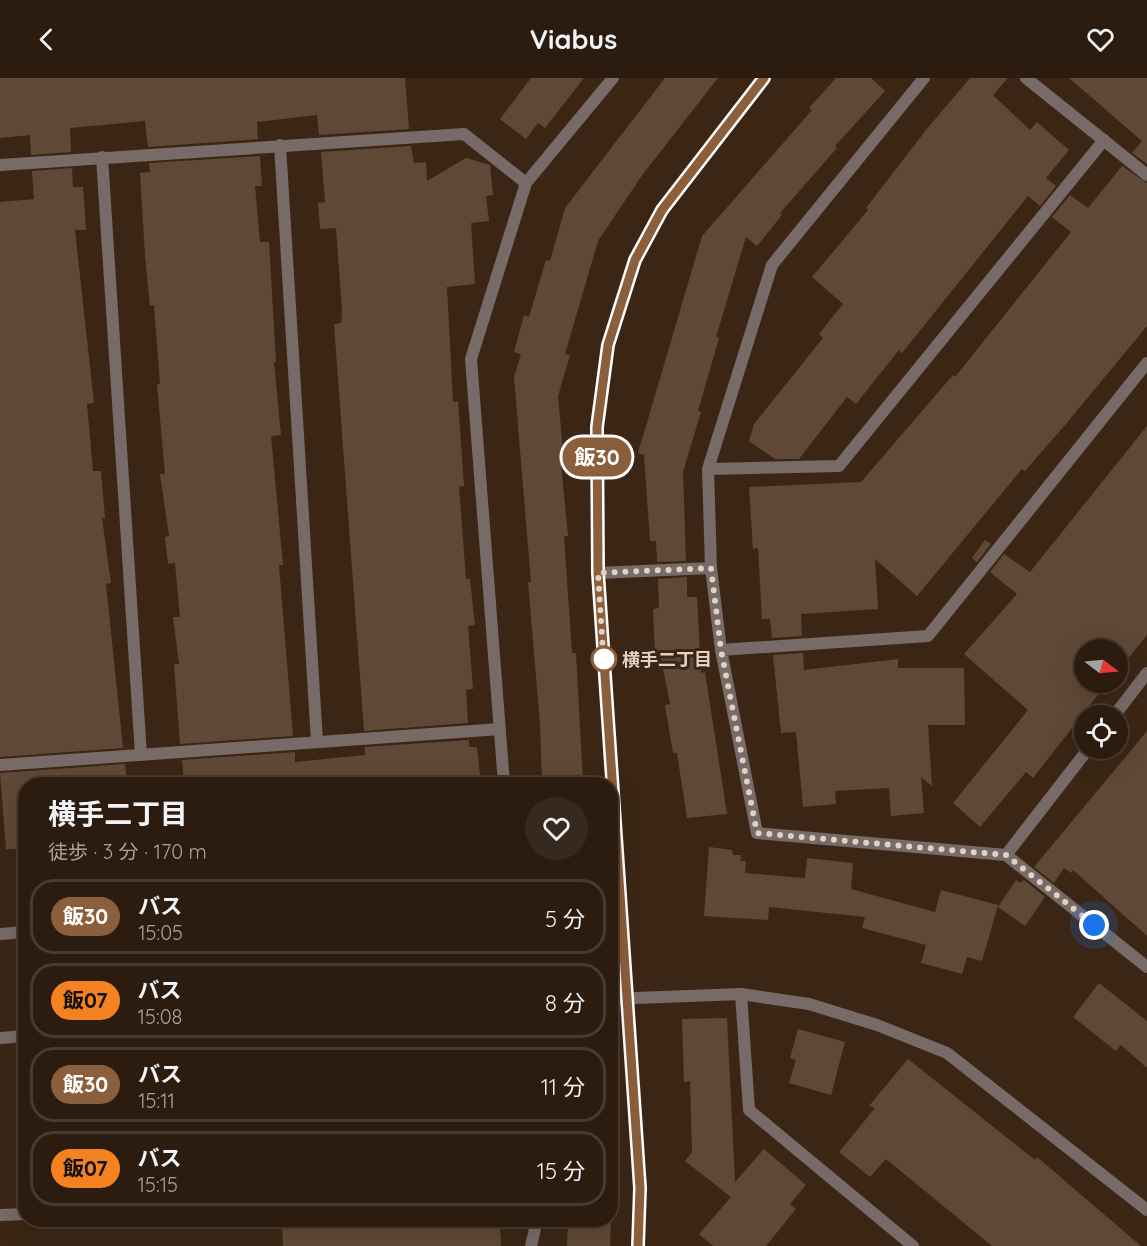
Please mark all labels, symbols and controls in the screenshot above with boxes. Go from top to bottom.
text: Viabus [530,22,617,56]
icon: back [30,23,63,56]
icon: heart [1084,23,1117,56]
line badge: 飯30 [562,438,632,476]
text: 飯30 [574,444,620,470]
north arrow [1074,639,1128,693]
map controls [1074,639,1128,759]
marker: 横手二丁目 [591,646,617,672]
place label: 横手二丁目 [622,648,712,671]
button: locate [1074,705,1128,759]
text: 横手二丁目 [48,796,188,831]
button: heart [525,797,588,860]
text: 徒歩 · 3 分 · 170 m [48,839,207,864]
text: バス [138,892,182,920]
text: 飯30 [63,903,108,929]
text: 5 分 [545,905,585,933]
your location [1079,910,1109,940]
text: 15:05 [138,920,183,945]
text: バス [138,976,182,1004]
text: 飯07 [63,987,108,1013]
text: 8 分 [545,989,585,1017]
text: 15:08 [138,1004,182,1029]
text: バス [138,1060,182,1088]
text: 飯30 [63,1071,108,1097]
text: 11 分 [541,1073,585,1101]
text: 15:11 [138,1088,175,1113]
text: バス [138,1144,182,1172]
text: 飯07 [63,1155,108,1181]
text: 15 分 [537,1157,585,1185]
text: 15:15 [138,1172,178,1197]

